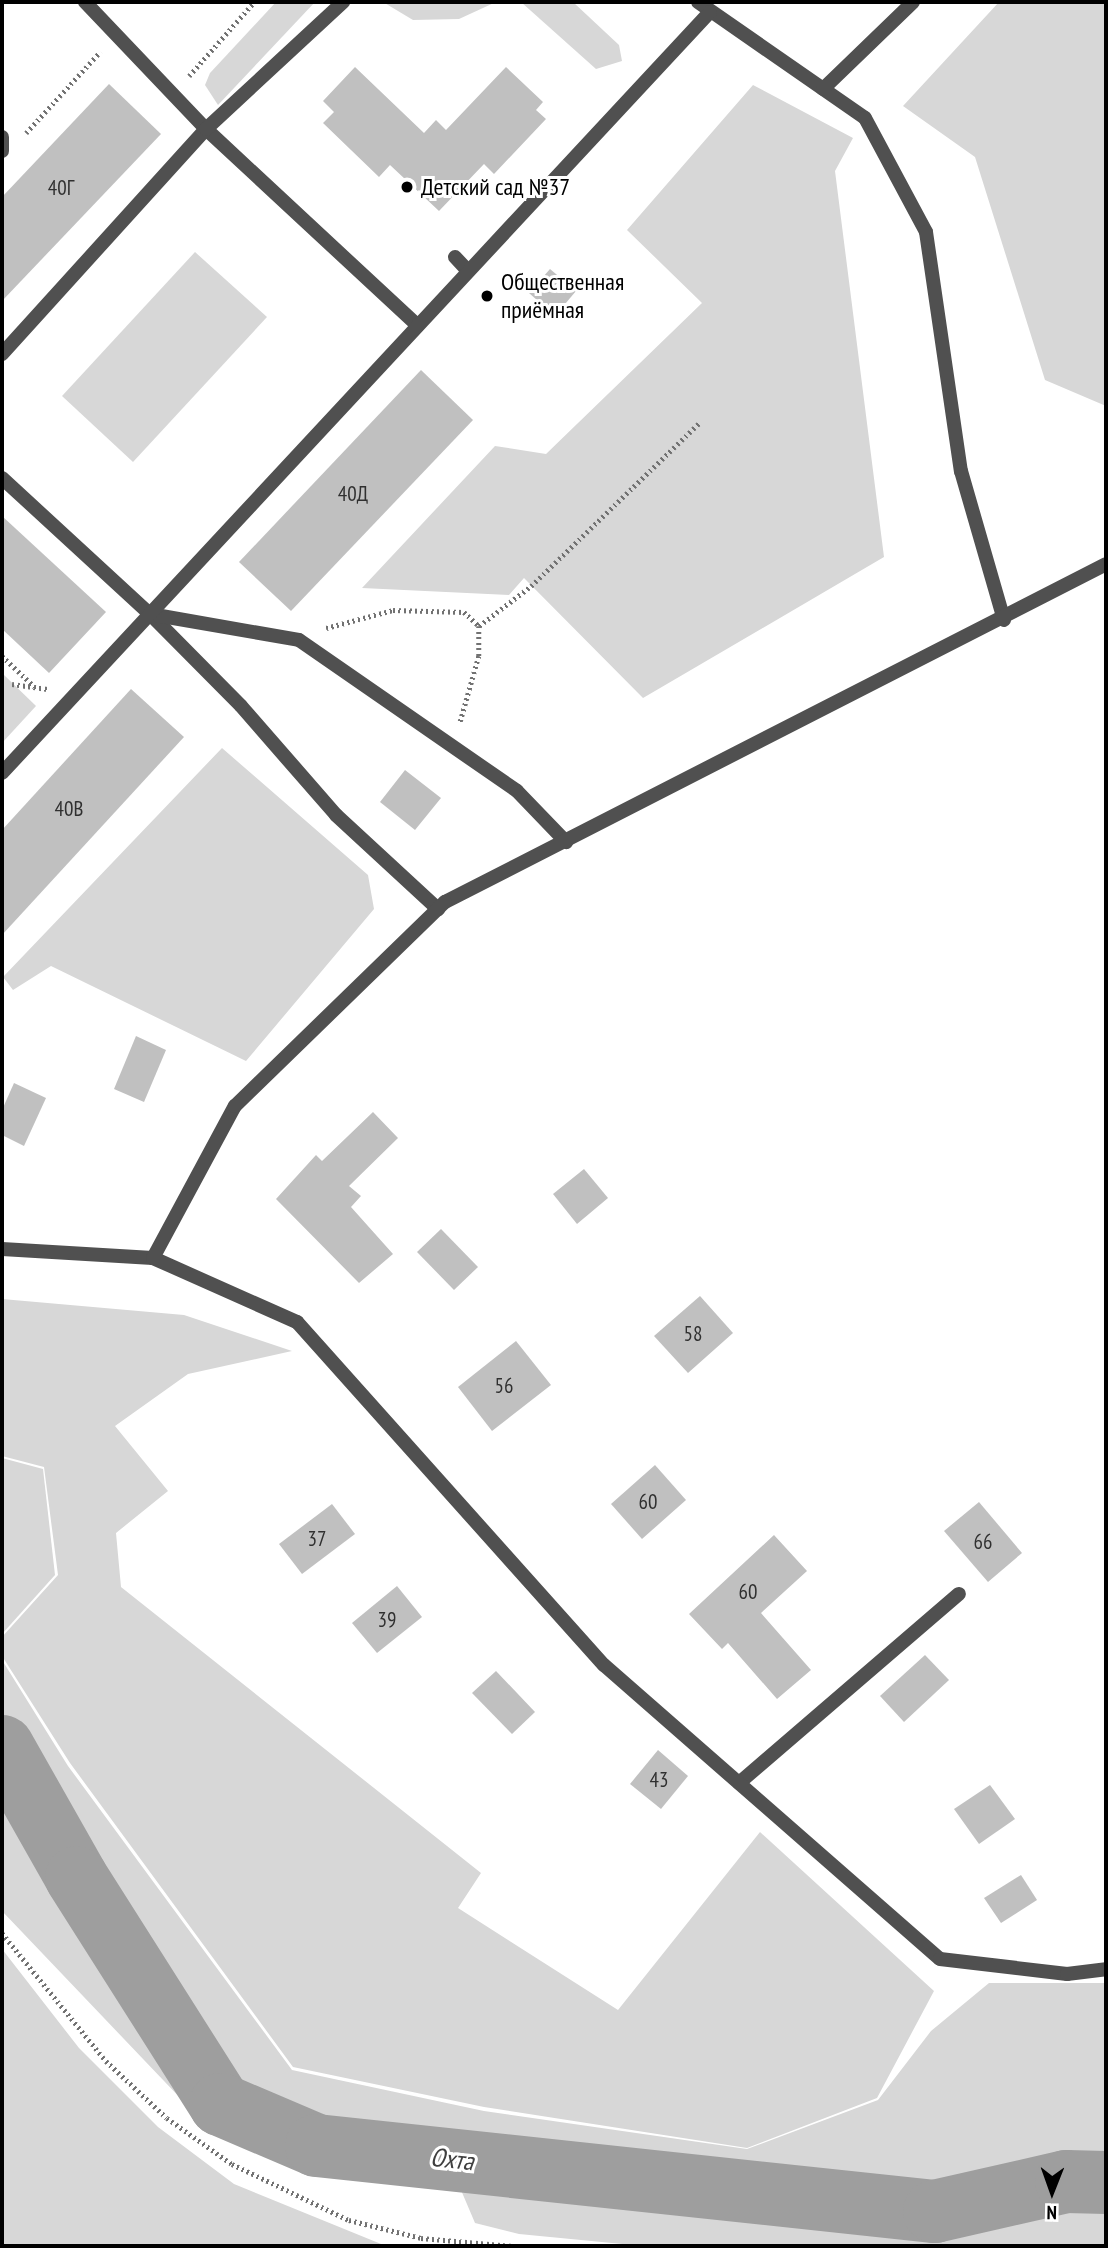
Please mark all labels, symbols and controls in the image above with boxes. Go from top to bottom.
place label: Детский сад №37 [421,173,570,201]
house number: 40Г [48,175,74,201]
marker: Детский сад №37 [399,179,415,195]
place label: Общественная приёмная [501,268,624,324]
marker: Общественная приёмная [479,288,495,304]
house number: 40Д [338,481,368,507]
house number: 40В [55,796,83,822]
house number: 58 [684,1321,702,1347]
house number: 56 [495,1373,513,1399]
house number: 60 [639,1489,657,1515]
house number: 37 [308,1526,326,1552]
house number: 66 [974,1529,992,1555]
house number: 60 [739,1579,757,1605]
house number: 39 [378,1607,396,1633]
house number: 43 [650,1767,668,1793]
water label: Охта [429,2141,475,2177]
north arrow [1017,2157,1087,2227]
text: N [1046,2201,1057,2225]

